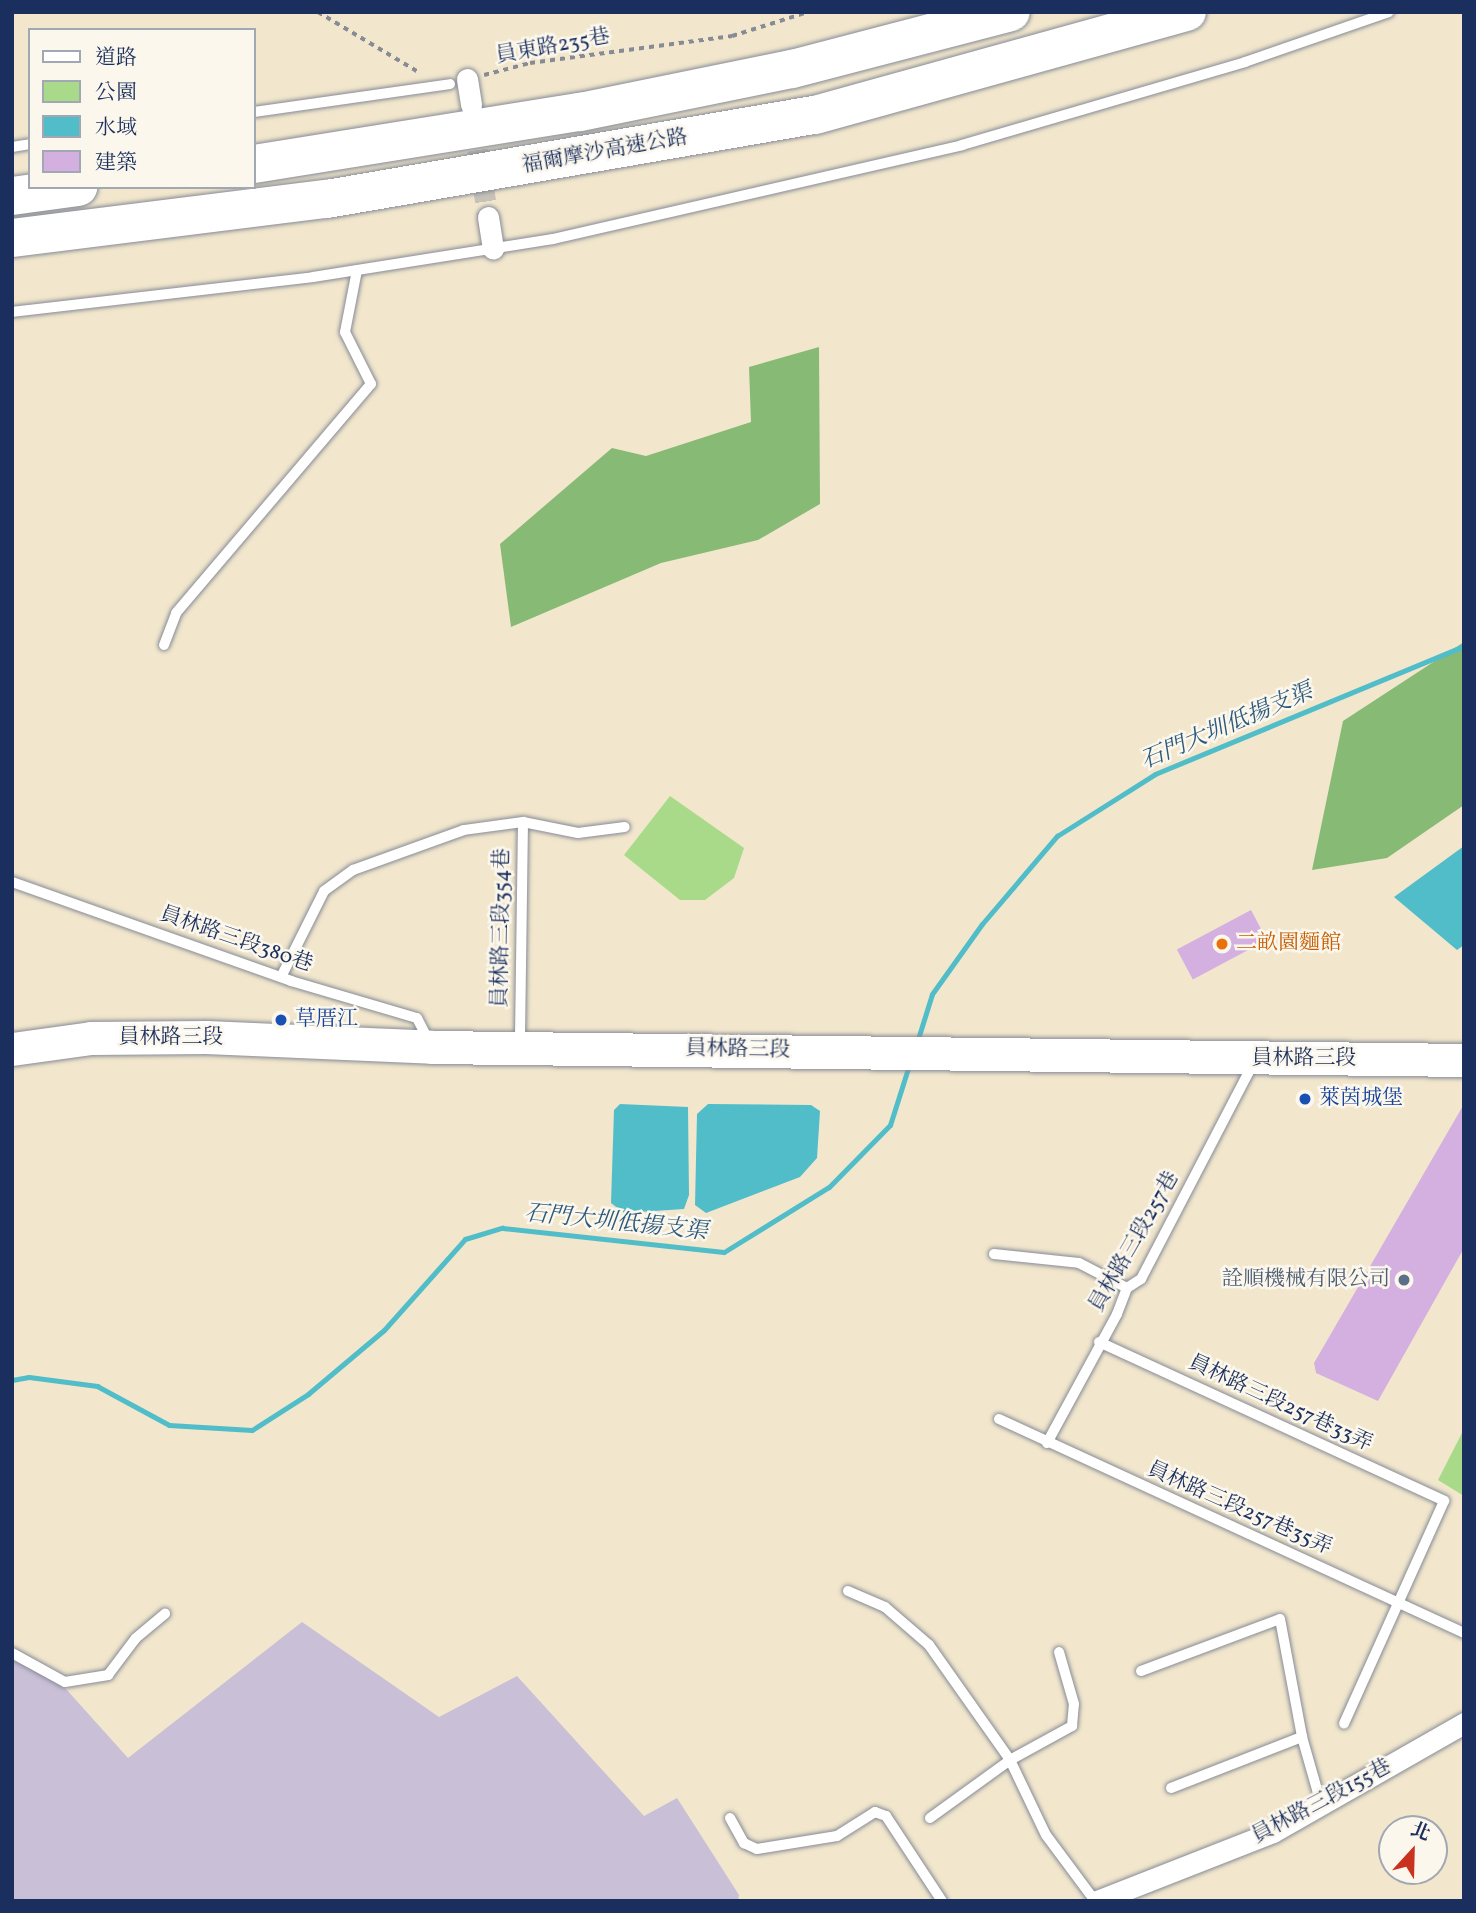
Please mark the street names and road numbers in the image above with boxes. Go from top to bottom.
street label: 員東路235巷 [494,25,612,69]
street label: 福爾摩沙高速公路 [520,125,690,179]
street label: 員林路三段354巷 [488,848,516,1008]
street label: 員林路三段380巷 [156,902,316,978]
street label: 員林路三段 [119,1025,223,1051]
street label: 員林路三段 [685,1036,791,1064]
street label: 員林路三段 [1252,1046,1356,1072]
street label: 員林路三段257巷 [1085,1167,1185,1317]
street label: 員林路三段257巷33弄 [1184,1350,1376,1458]
street label: 員林路三段257巷35弄 [1143,1457,1335,1561]
street label: 員林路三段155巷 [1248,1755,1396,1849]

